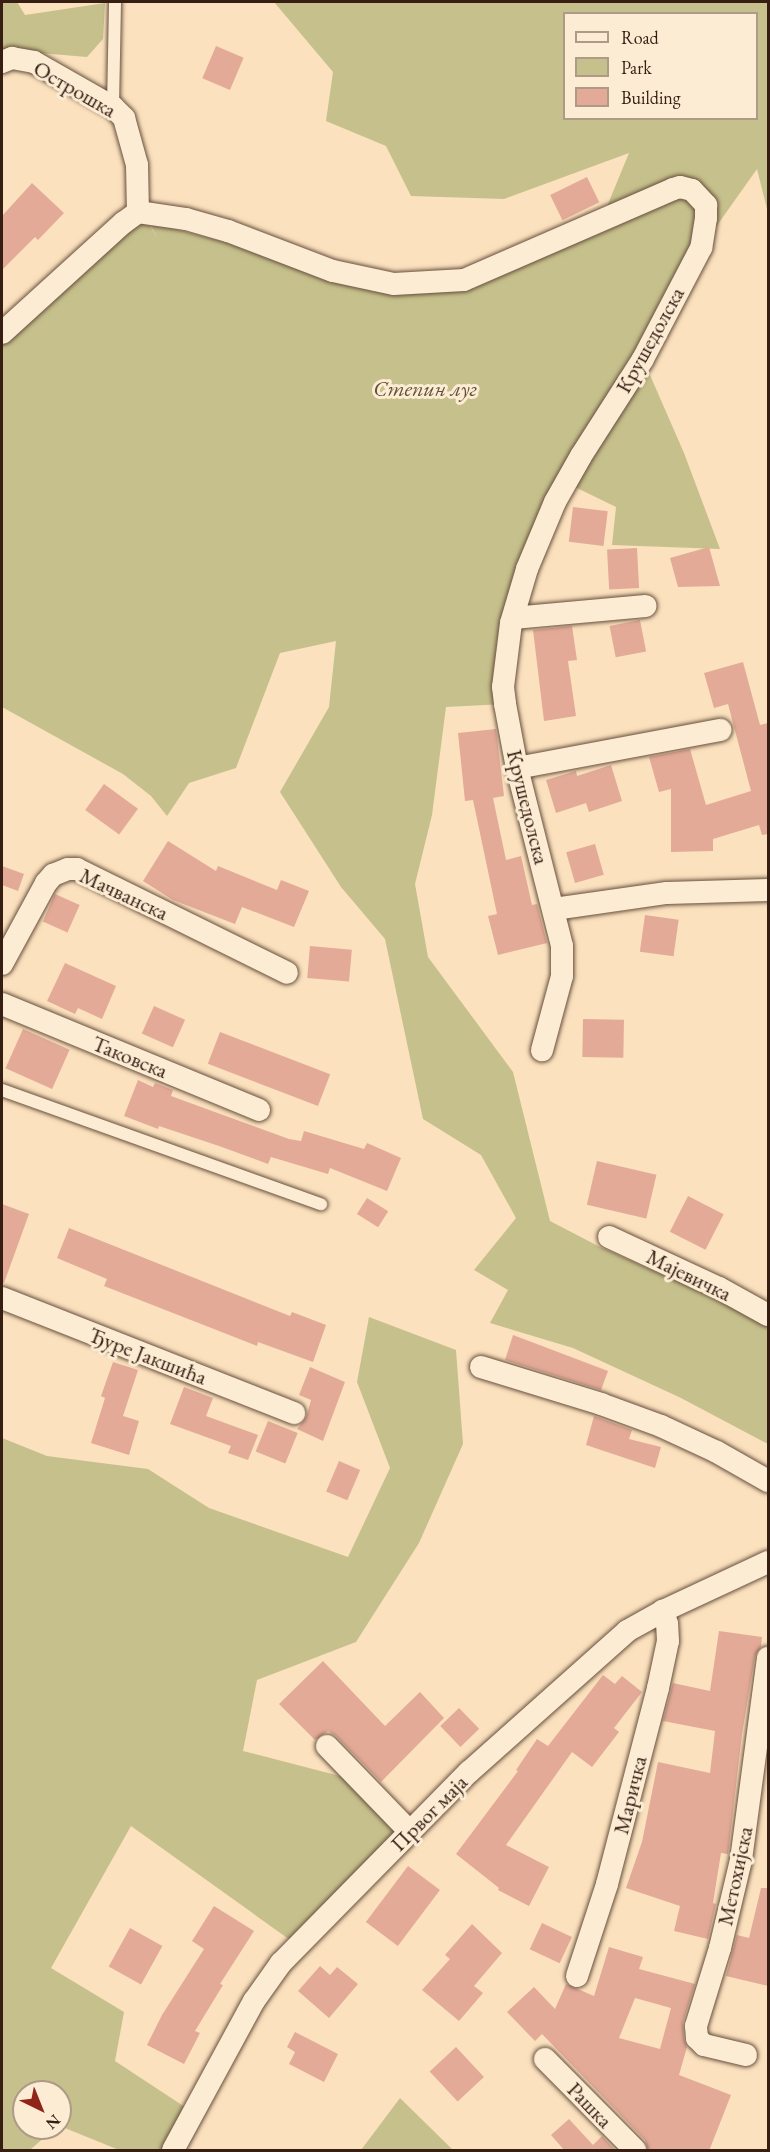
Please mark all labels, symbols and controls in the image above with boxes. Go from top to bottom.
legend [563,12,758,120]
text: Road [621,26,659,49]
street label: Острошка [29,55,121,123]
text: Park [621,56,652,79]
text: Building [621,86,681,109]
street label: Крушедолска [610,282,690,398]
park label: Степин луг [373,376,477,402]
street label: Крушедолска [501,747,555,867]
street label: Мачванска [75,862,173,926]
street label: Таковска [88,1030,172,1084]
street label: Мајевичка [642,1243,736,1307]
street label: Ђуре Јакшића [85,1321,211,1391]
street label: Маричка [608,1753,652,1837]
street label: Првог маја [385,1769,473,1857]
street label: Метохијска [712,1824,758,1928]
street label: Рашка [562,2076,618,2134]
north arrow [12,2080,72,2140]
text: N [41,2110,65,2134]

